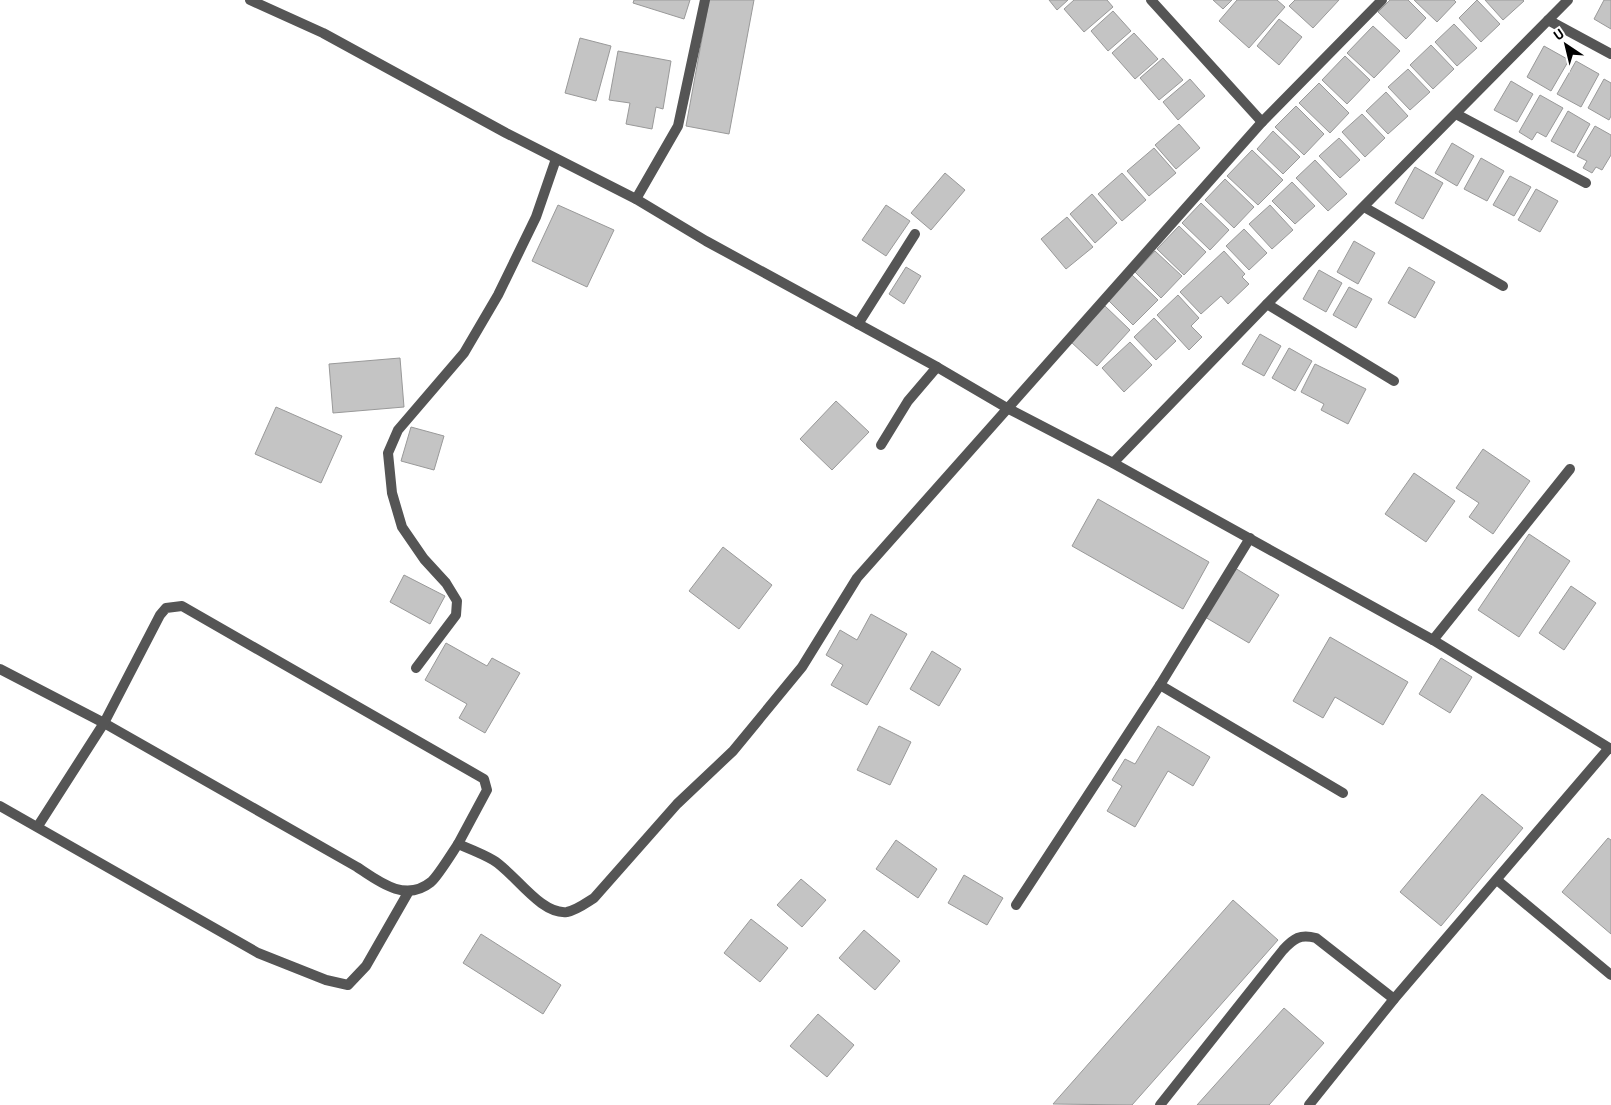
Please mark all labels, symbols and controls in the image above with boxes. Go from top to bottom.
north arrow [1541,20,1591,70]
text: U [1548,23,1568,45]

